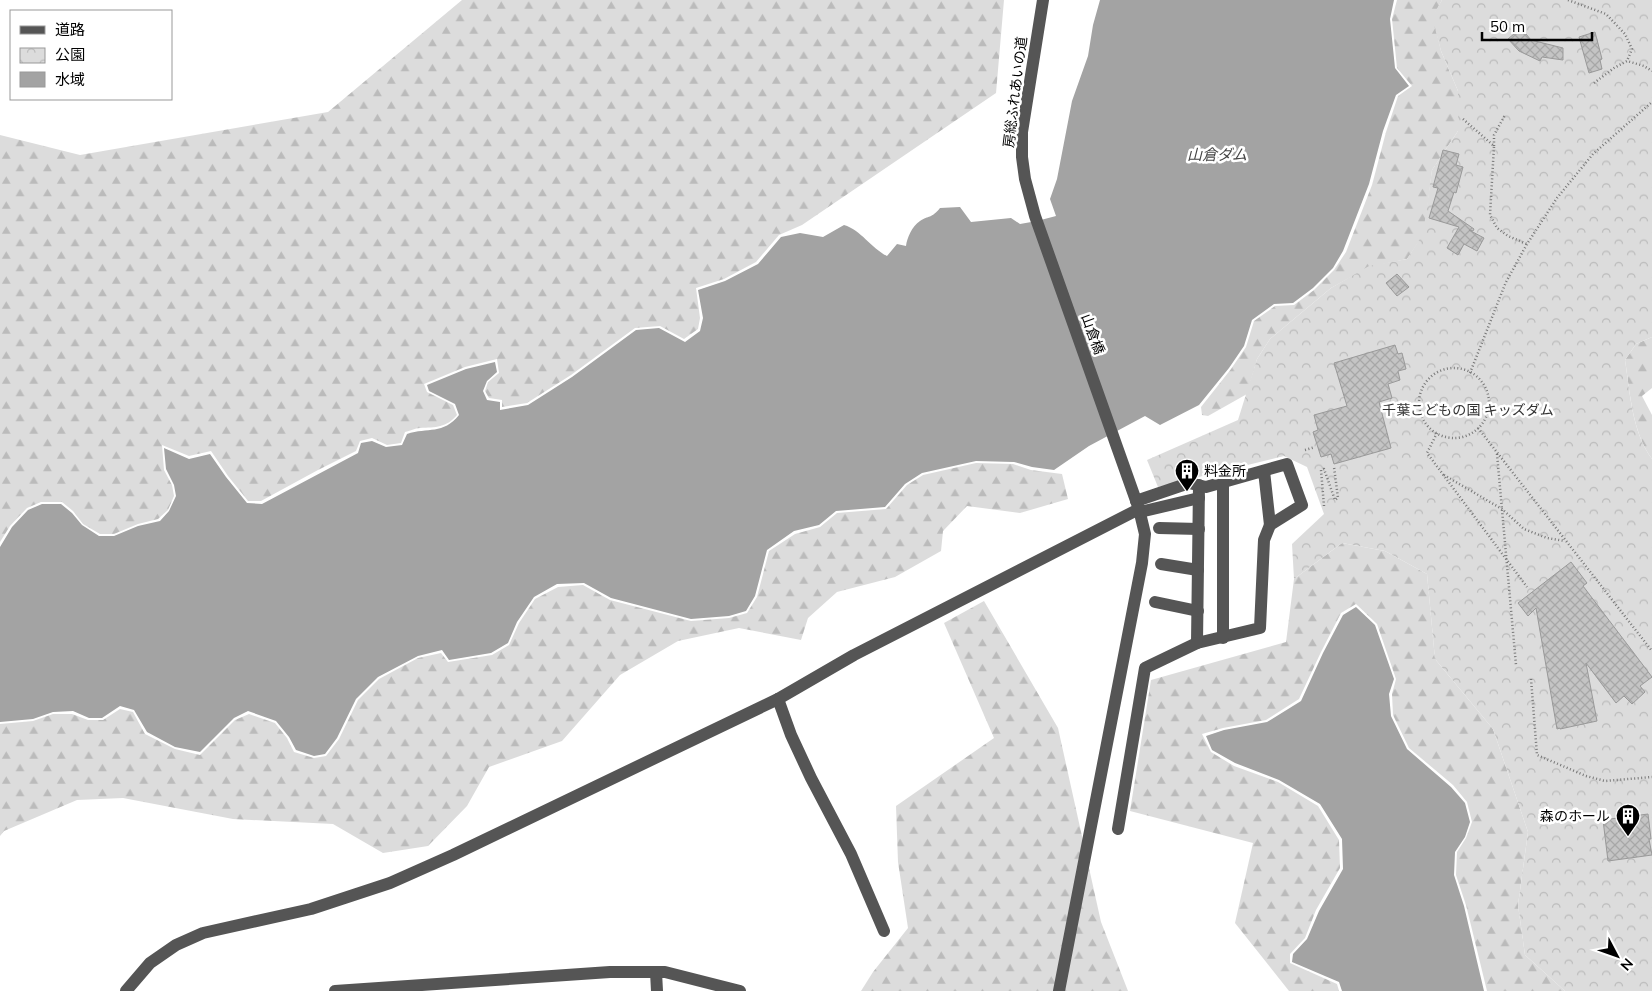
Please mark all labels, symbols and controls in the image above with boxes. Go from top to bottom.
legend [10,10,172,100]
scale bar [1482,10,1592,42]
text: 50 m [1490,17,1525,36]
text: 道路 [55,20,85,39]
street label: 房総ふれあいの道 [999,35,1031,149]
text: 公園 [55,45,85,64]
text: 水域 [55,70,85,89]
water label: 山倉ダム [1187,145,1247,164]
street label: 山倉橋 [1077,311,1109,357]
park label: 千葉こどもの国 キッズダム [1382,401,1554,419]
building icon: 料金所 [1174,458,1200,492]
place label: 料金所 [1204,462,1246,480]
building icon: 森のホール [1615,803,1641,837]
place label: 森のホール [1540,807,1610,825]
north arrow [1592,931,1642,981]
text: N [1617,955,1637,974]

